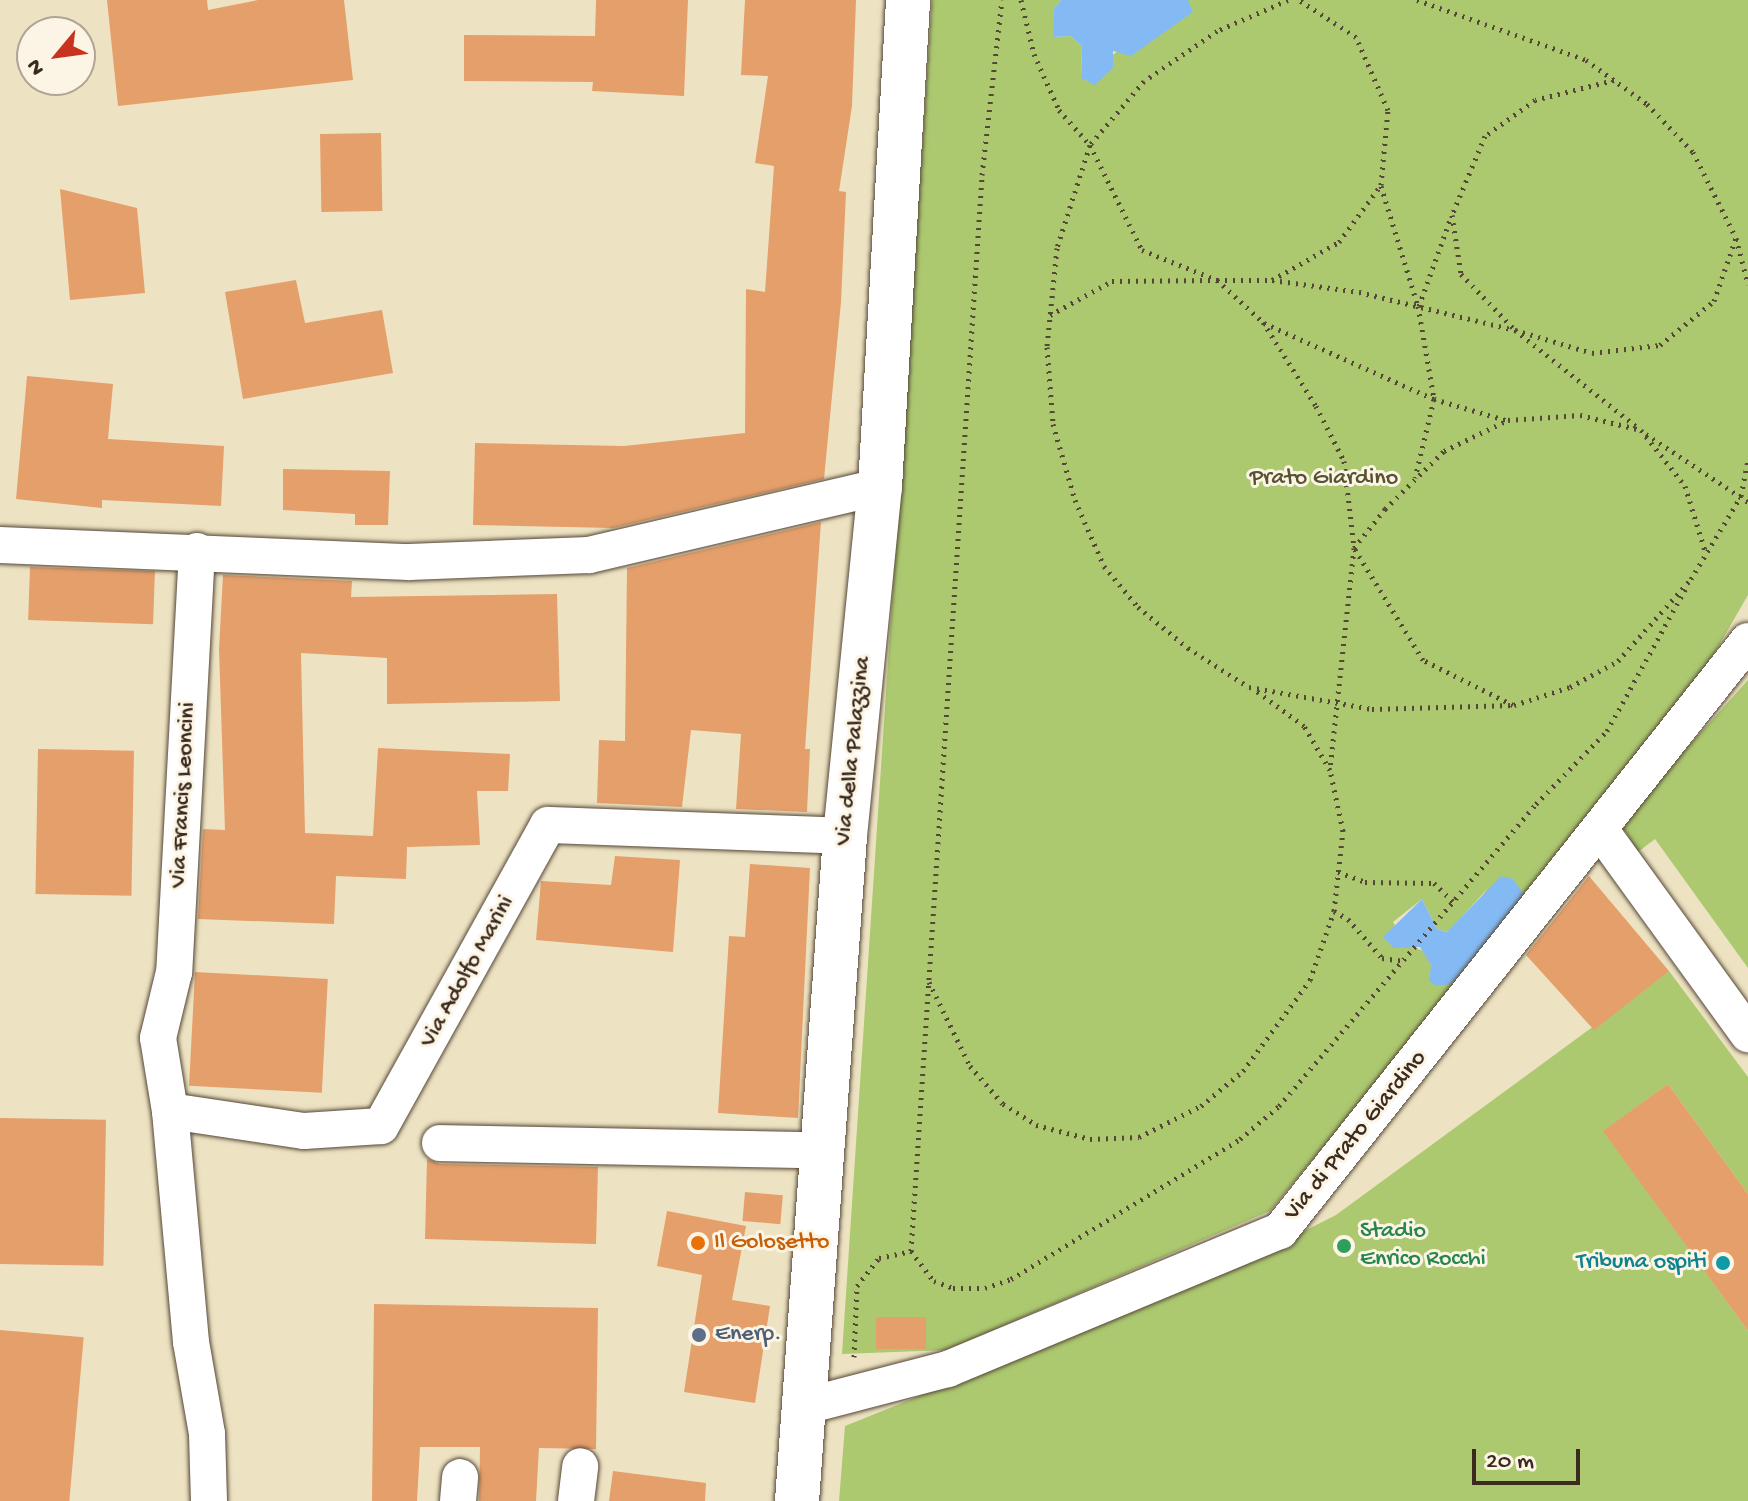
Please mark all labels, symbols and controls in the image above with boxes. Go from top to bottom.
north arrow [16,16,96,96]
text: N [22,54,52,79]
park label: Prato Giardino [1250,465,1398,493]
street label: Via della Palazzina [830,655,878,847]
street label: Via Francis Leoncini [165,701,203,889]
street label: Via Adolfo Marini [414,891,522,1053]
street label: Via di Prato Giardino [1278,1045,1434,1227]
place label: Stadio Enrico Rocchi [1360,1218,1486,1274]
place label: Il Golosetto [714,1229,829,1257]
marker: Il Golosetto [689,1234,707,1252]
marker: Stadio Enrico Rocchi [1335,1237,1353,1255]
place label: Tribuna ospiti [1576,1249,1707,1277]
marker: Tribuna ospiti [1714,1254,1732,1272]
place label: Enerp. [715,1321,782,1349]
marker: Enerp. [690,1326,708,1344]
scale bar [1476,1433,1584,1483]
text: 20 m [1486,1448,1534,1477]

